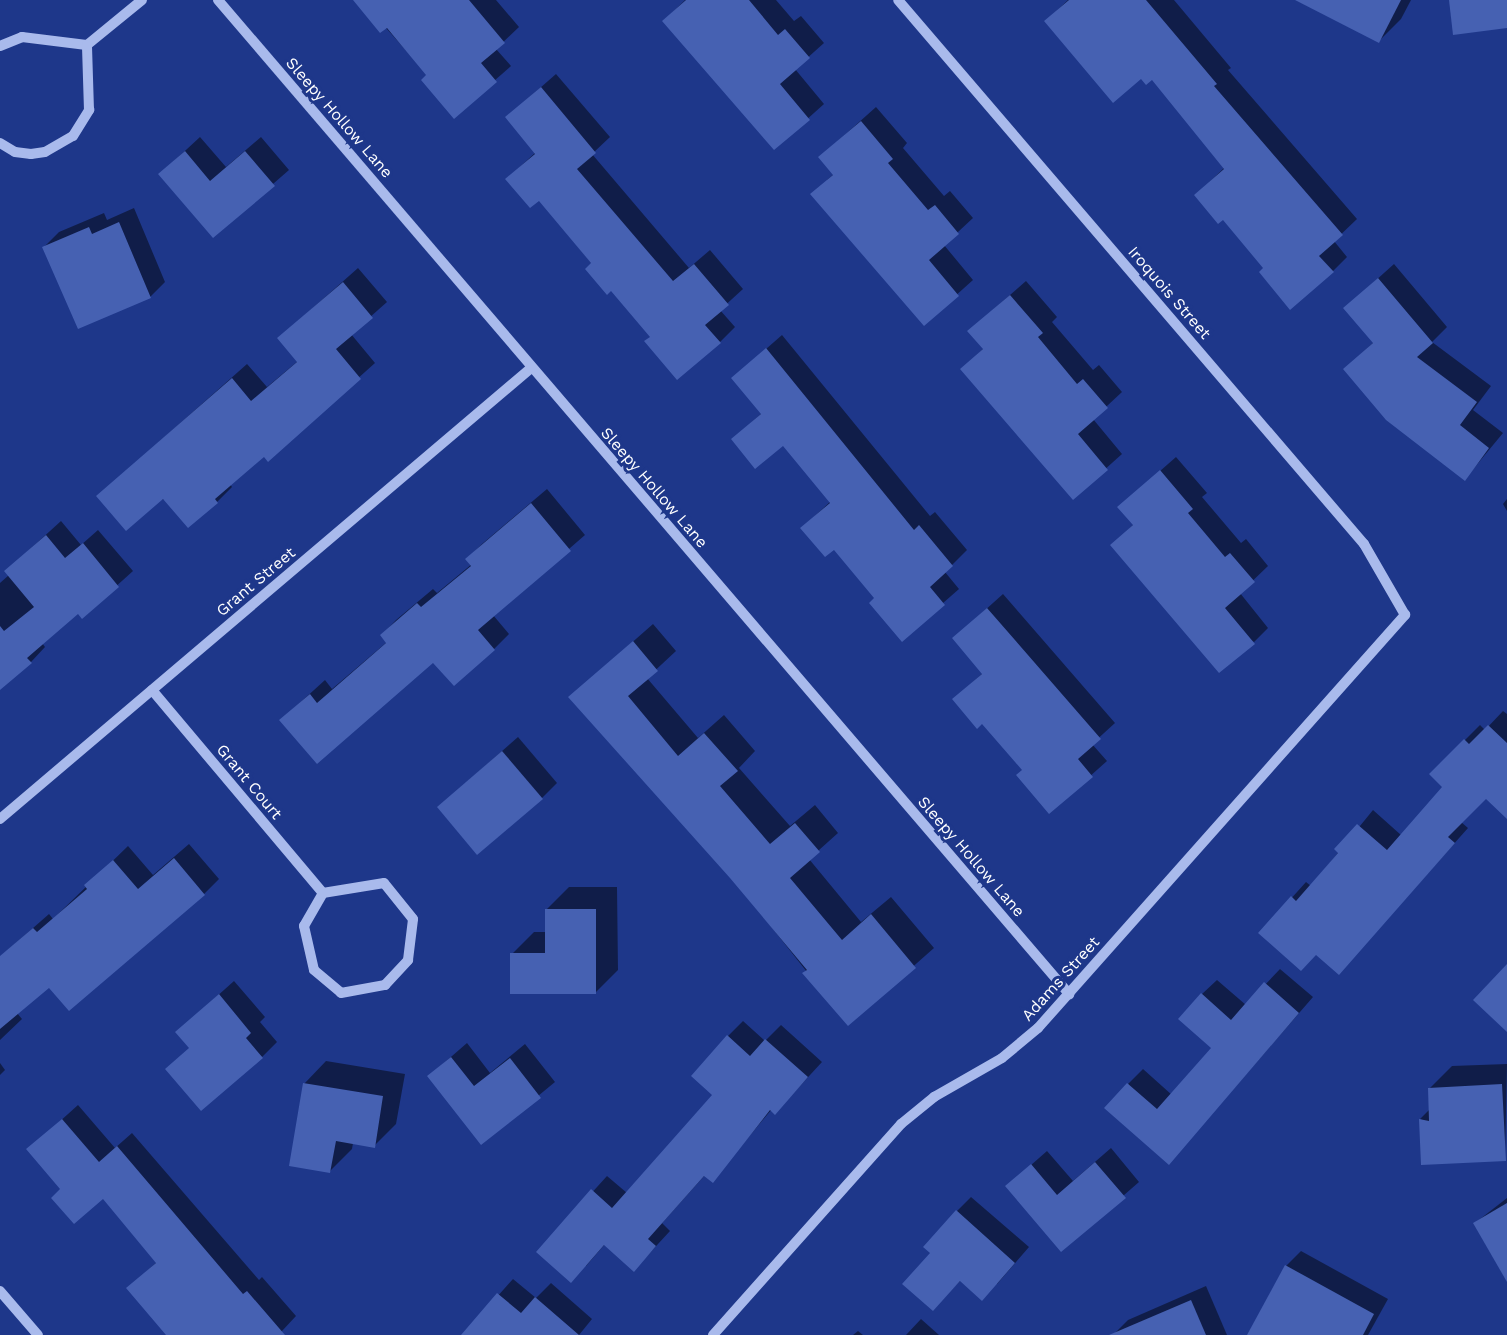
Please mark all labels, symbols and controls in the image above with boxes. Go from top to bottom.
street label: Sleepy Hollow Lane [281,54,397,182]
street label: Iroquois Street [1124,243,1214,343]
street label: Sleepy Hollow Lane [596,424,712,552]
street label: Grant Street [213,543,299,621]
street label: Grant Court [212,741,286,823]
street label: Sleepy Hollow Lane [913,793,1029,921]
street label: Adams Street [1018,933,1104,1025]

